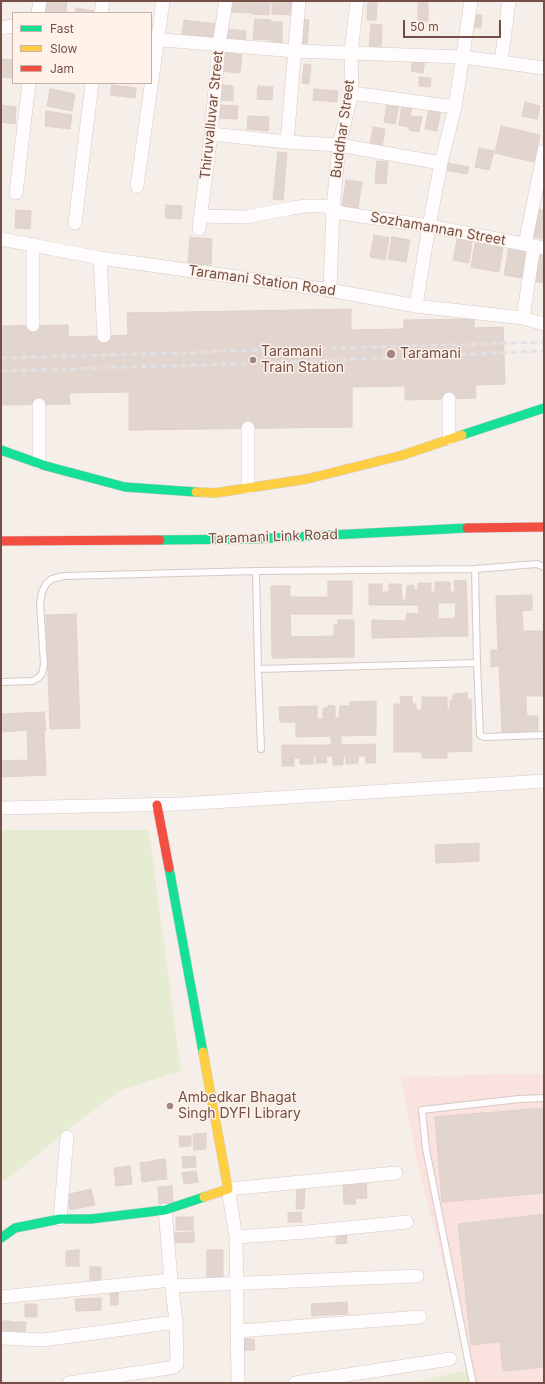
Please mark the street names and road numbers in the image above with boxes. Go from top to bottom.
street label: Thiruvalluvar Street [197,50,227,180]
street label: Buddhar Street [328,79,358,179]
street label: Sozhamannan Street [369,209,507,249]
street label: Taramani Station Road [187,262,337,300]
street label: Taramani Link Road [208,526,338,548]

